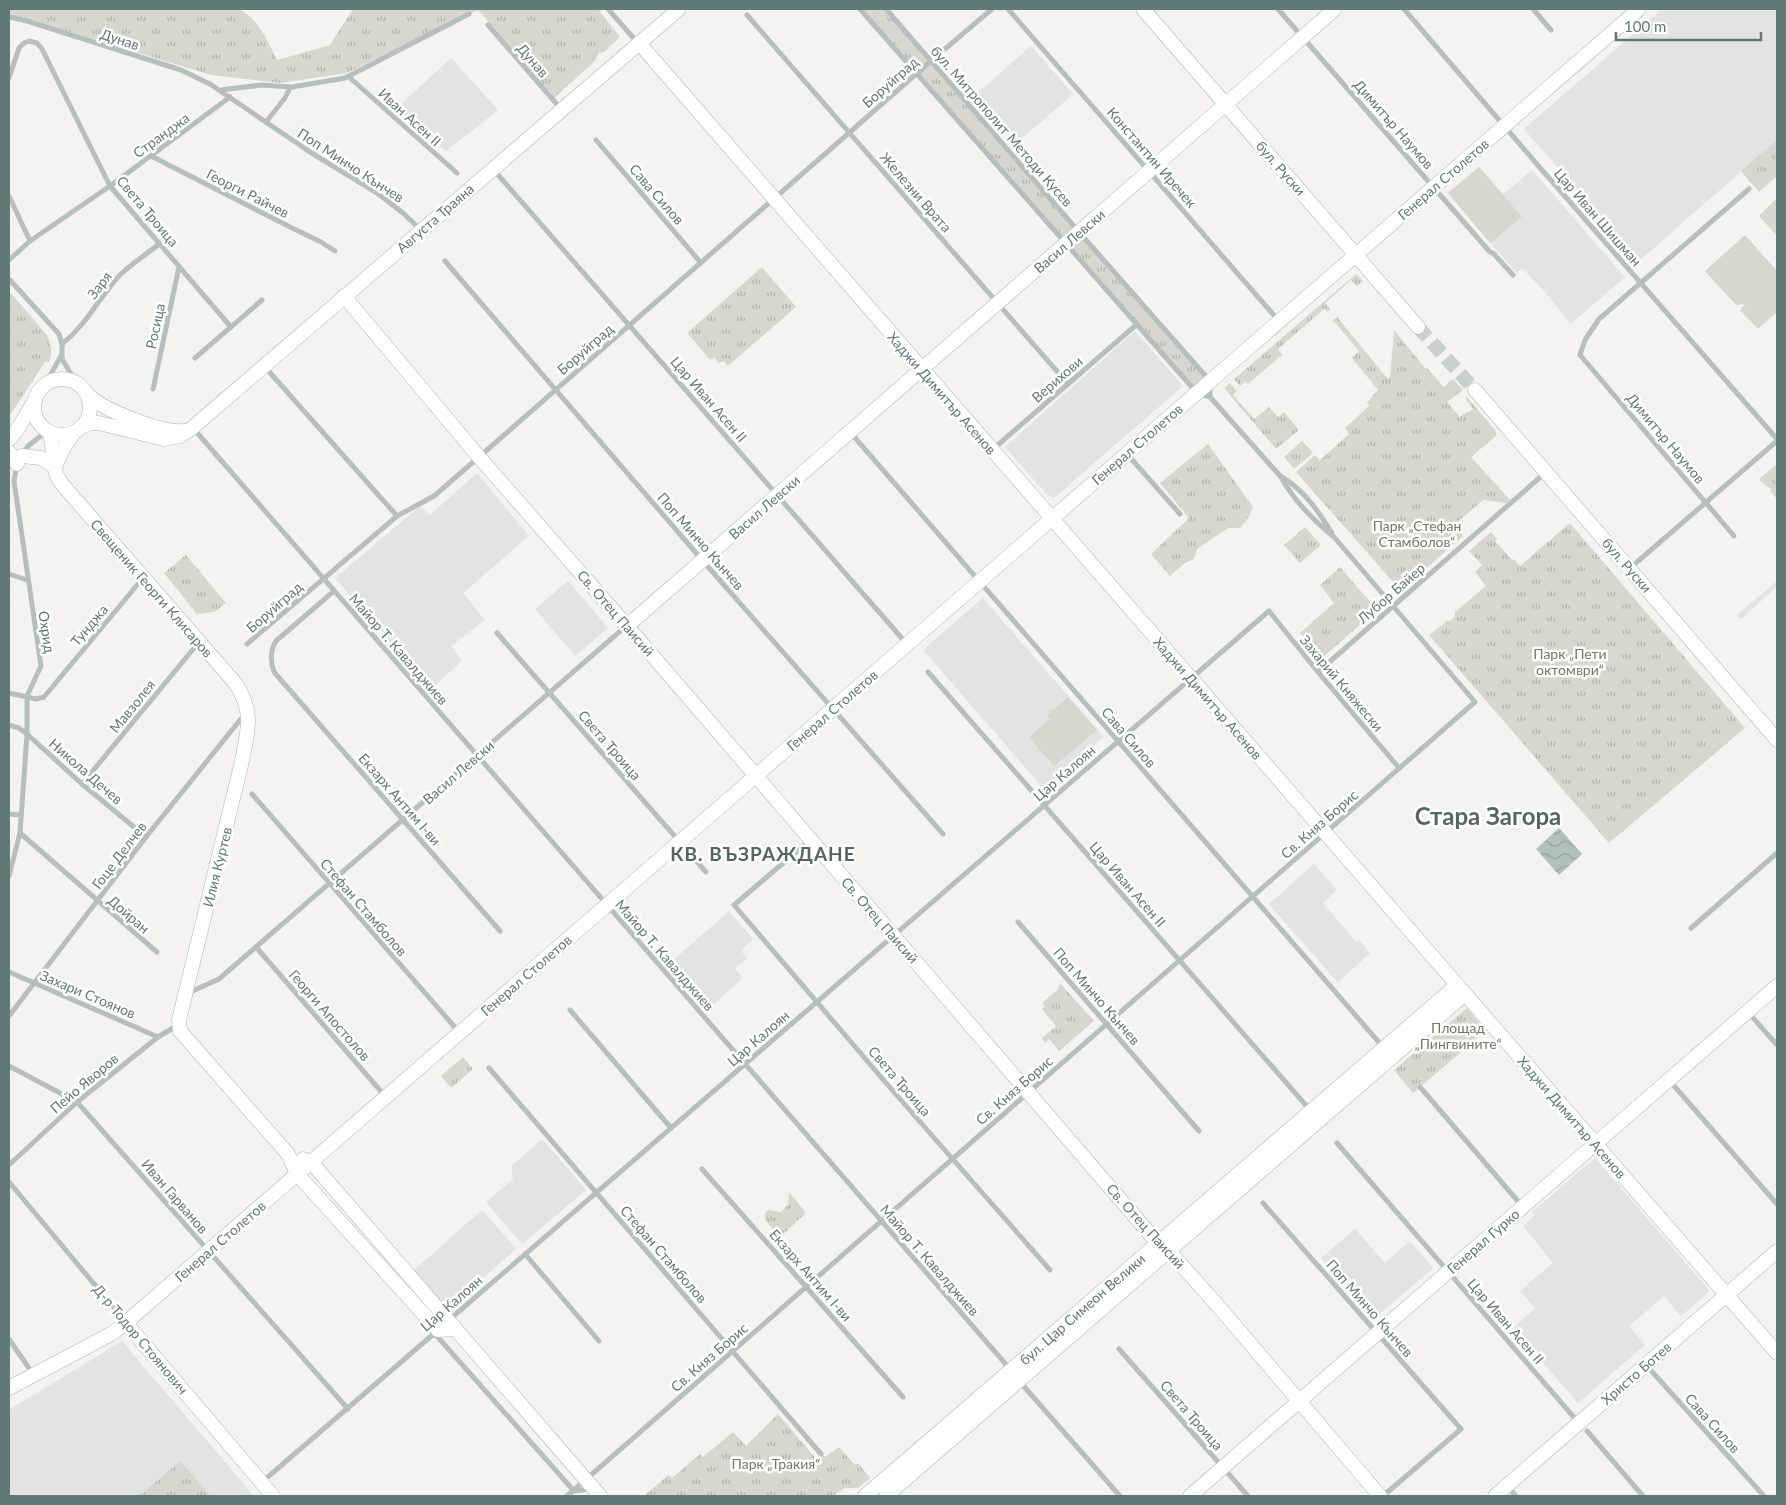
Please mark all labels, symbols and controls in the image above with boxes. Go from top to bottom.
scale bar [1616,10,1761,42]
text: 100 m [1624,17,1666,35]
street label: Дунав [99,25,141,53]
street label: Дунав [514,40,552,80]
street label: бул. Митрополит Методи Кусев [928,42,1076,210]
street label: Боруйград [858,53,922,111]
street label: Димитър Наумов [1351,76,1437,172]
street label: Иван Асен ІІ [375,84,445,150]
street label: Константин Иречек [1104,103,1201,211]
street label: Странджа [130,109,193,161]
street label: Поп Минчо Кънчев [295,124,407,206]
street label: Генерал Столетов [1394,135,1492,223]
street label: бул. Руски [1253,137,1309,199]
street label: Железни Врата [877,149,955,235]
street label: Сава Силов [626,160,688,228]
street label: Цар Иван Шишман [1551,164,1645,270]
street label: Георги Райчев [204,165,292,221]
street label: Света Троица [113,172,183,250]
street label: Августа Траяна [393,180,477,256]
street label: Васил Левски [1030,205,1108,277]
street label: Заря [83,268,115,302]
street label: Росица [142,302,168,350]
street label: Боруйград [553,320,617,378]
street label: Хаджи Димитър Асенов [884,328,1000,458]
street label: Верихови [1028,352,1086,406]
street label: Цар Иван Асен II [667,353,751,445]
street label: Димитър Наумов [1623,389,1709,487]
street label: Генерал Столетов [1088,400,1186,488]
street label: Васил Левски [725,471,803,543]
street label: Поп Минчо Кънчев [654,489,748,593]
street label: Свещеник Георги Клисаров [87,515,217,661]
park label: Парк „Стефан Стамболов“ [1373,517,1461,550]
street label: бул. Руски [1599,534,1655,596]
street label: Лубор Байер [1353,559,1428,628]
street label: Св. Отец Паисий [574,566,658,660]
street label: Боруйград [242,578,306,636]
street label: Майор Т. Кавалджиев [346,590,452,708]
street label: Тунджа [67,601,111,649]
street label: Охрид [35,610,59,655]
street label: Захарий Княжески [1297,631,1387,735]
street label: Хаджи Димитър Асенов [1150,633,1266,763]
park label: Парк „Пети октомври“ [1533,645,1607,678]
street label: Генерал Столетов [783,666,881,754]
street label: Мавзолея [106,676,158,736]
street label: Сава Силов [1098,703,1160,771]
street label: Света Троица [575,707,645,783]
street label: Никола Дечев [46,735,126,807]
street label: Васил Левски [419,736,497,808]
street label: Цар Калоян [1030,742,1098,804]
street label: Екзарх Антим I-ви [355,749,445,849]
street label: Св. Княз Борис [1277,786,1361,862]
district label: Стара Загора [1415,801,1561,830]
street label: Гоце Делчев [88,818,150,892]
street label: Илия Куртев [199,825,235,909]
street label: Цар Иван Асен II [1086,838,1170,930]
district label: КВ. ВЪЗРАЖДАНЕ [670,842,856,865]
street label: Стефан Стамболов [317,855,411,959]
street label: Св. Отец Паисий [838,873,922,967]
street label: Дойран [105,891,153,937]
street label: Майор Т. Кавалджиев [612,896,718,1014]
street label: Генерал Столетов [477,931,575,1019]
street label: Поп Минчо Кънчев [1050,944,1144,1048]
street label: Захари Стоянов [38,966,138,1022]
street label: Георги Апостолов [286,966,374,1064]
street label: Цар Калоян [724,1007,792,1069]
park label: Площад „Пингвините“ [1414,1019,1502,1052]
street label: Света Троица [865,1043,935,1119]
street label: Пейо Яворов [46,1050,122,1116]
street label: Св. Княз Борис [972,1052,1056,1128]
street label: Хаджи Димитър Асенов [1514,1052,1630,1182]
street label: Иван Гарванов [138,1155,212,1237]
street label: Св. Отец Паисий [1103,1180,1189,1272]
street label: Генерал Столетов [171,1197,269,1285]
street label: Майор Т. Кавалджиев [877,1201,983,1319]
street label: Стефан Стамболов [617,1202,711,1306]
street label: Генерал Гурко [1443,1205,1523,1277]
street label: Екзарх Антим I-ви [766,1225,856,1325]
street label: бул. Цар Симеон Велики [1016,1250,1148,1368]
street label: Поп Минчо Кънчев [1323,1256,1417,1360]
street label: Цар Калоян [417,1272,485,1334]
street label: Цар Иван Асен II [1464,1275,1548,1367]
street label: Д-р Тодор Стоянович [90,1281,192,1397]
street label: Св. Княз Борис [667,1319,751,1395]
street label: Христо Ботев [1597,1338,1675,1408]
street label: Света Троица [1157,1377,1227,1453]
street label: Сава Силов [1682,1390,1744,1456]
park label: Парк „Тракия“ [732,1455,820,1472]

